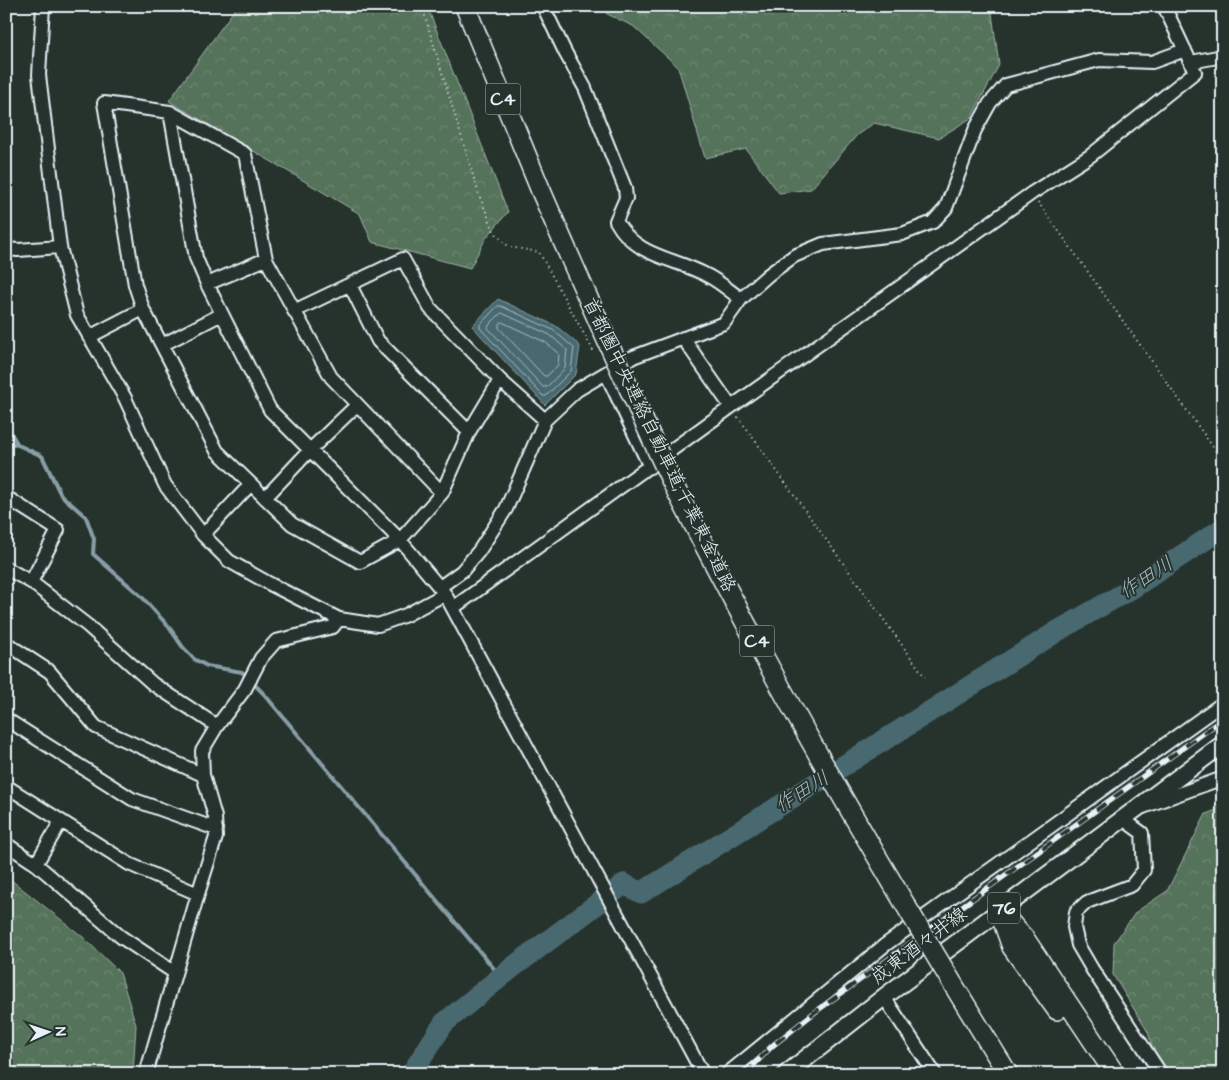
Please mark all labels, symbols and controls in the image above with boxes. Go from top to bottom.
road number: C4 [486,84,520,115]
street label: 首都圏中央連絡自動車道;千葉東金道路 [576,293,742,597]
water label: 作田川 [1113,550,1179,606]
road number: C4 [740,626,774,656]
water label: 作田川 [769,764,835,820]
road number: 76 [988,892,1020,924]
street label: 成東酒々井線 [865,901,973,991]
north arrow [22,1008,72,1058]
text: N [50,1026,70,1036]

